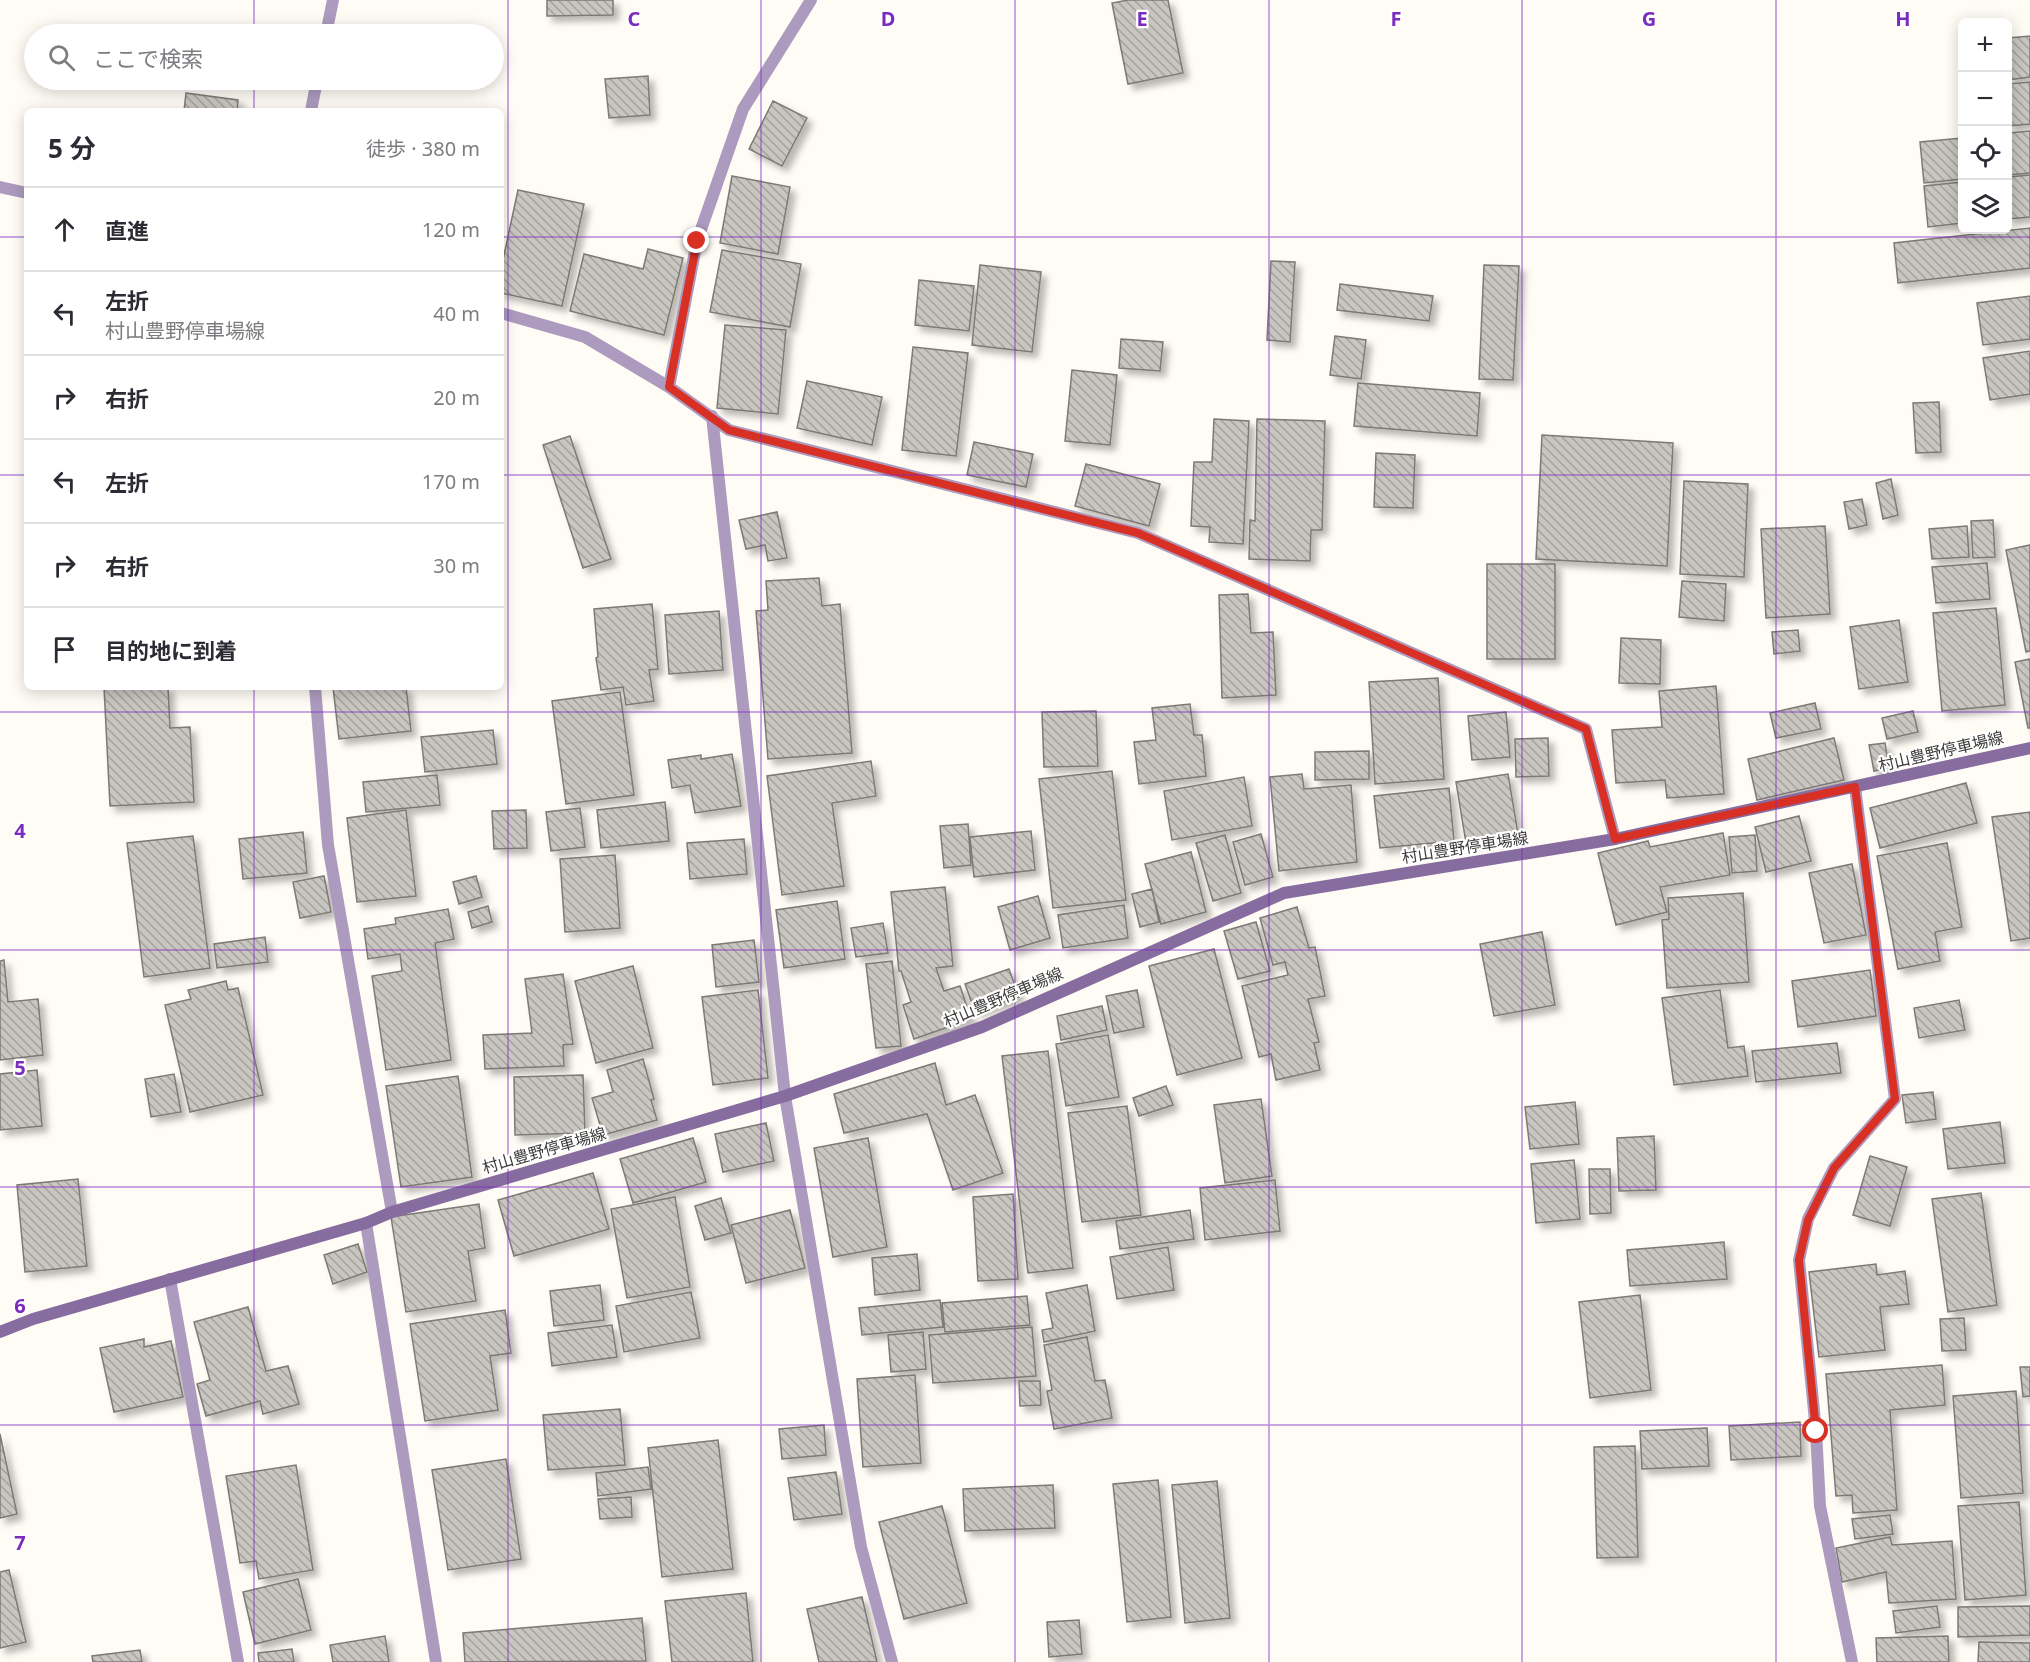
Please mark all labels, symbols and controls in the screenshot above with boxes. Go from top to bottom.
text: C [628,5,641,32]
text: D [881,5,895,32]
text: E [1136,5,1148,32]
text: F [1391,5,1401,32]
text: G [1642,5,1656,32]
text: H [1895,5,1911,32]
map controls [1958,18,2012,234]
button: + [1958,18,2012,72]
search box [24,24,504,90]
icon: search [45,41,78,74]
text: ここで検索 [93,43,203,73]
button: − [1958,72,2012,126]
button: locate [1958,126,2012,180]
text: 5 分 [48,130,96,166]
text: 徒歩 · 380 m [366,135,480,162]
button: layers [1958,180,2012,234]
icon: ahead [48,213,81,246]
text: 直進 [105,215,149,245]
text: 120 m [422,216,480,243]
route end [683,227,709,253]
text: 左折 [105,285,149,315]
icon: left [48,297,81,330]
text: 40 m [433,300,480,327]
text: 村山豊野停車場線 [105,317,265,344]
icon: right [48,381,81,414]
text: 右折 [105,383,149,413]
text: 20 m [433,384,480,411]
icon: left [48,465,81,498]
text: 左折 [105,467,149,497]
text: 170 m [422,468,480,495]
icon: right [48,549,81,582]
text: 右折 [105,551,149,581]
text: 30 m [433,552,480,579]
icon: arrive [48,633,81,666]
text: 目的地に到着 [105,635,237,665]
street label: 村山豊野停車場線 [1876,726,2006,776]
text: 4 [14,817,26,844]
street label: 村山豊野停車場線 [1400,826,1530,868]
street label: 村山豊野停車場線 [940,962,1066,1032]
text: 5 [14,1054,26,1081]
street label: 村山豊野停車場線 [479,1122,609,1178]
text: 6 [14,1292,26,1319]
route start [1802,1417,1828,1443]
text: 7 [14,1529,26,1556]

